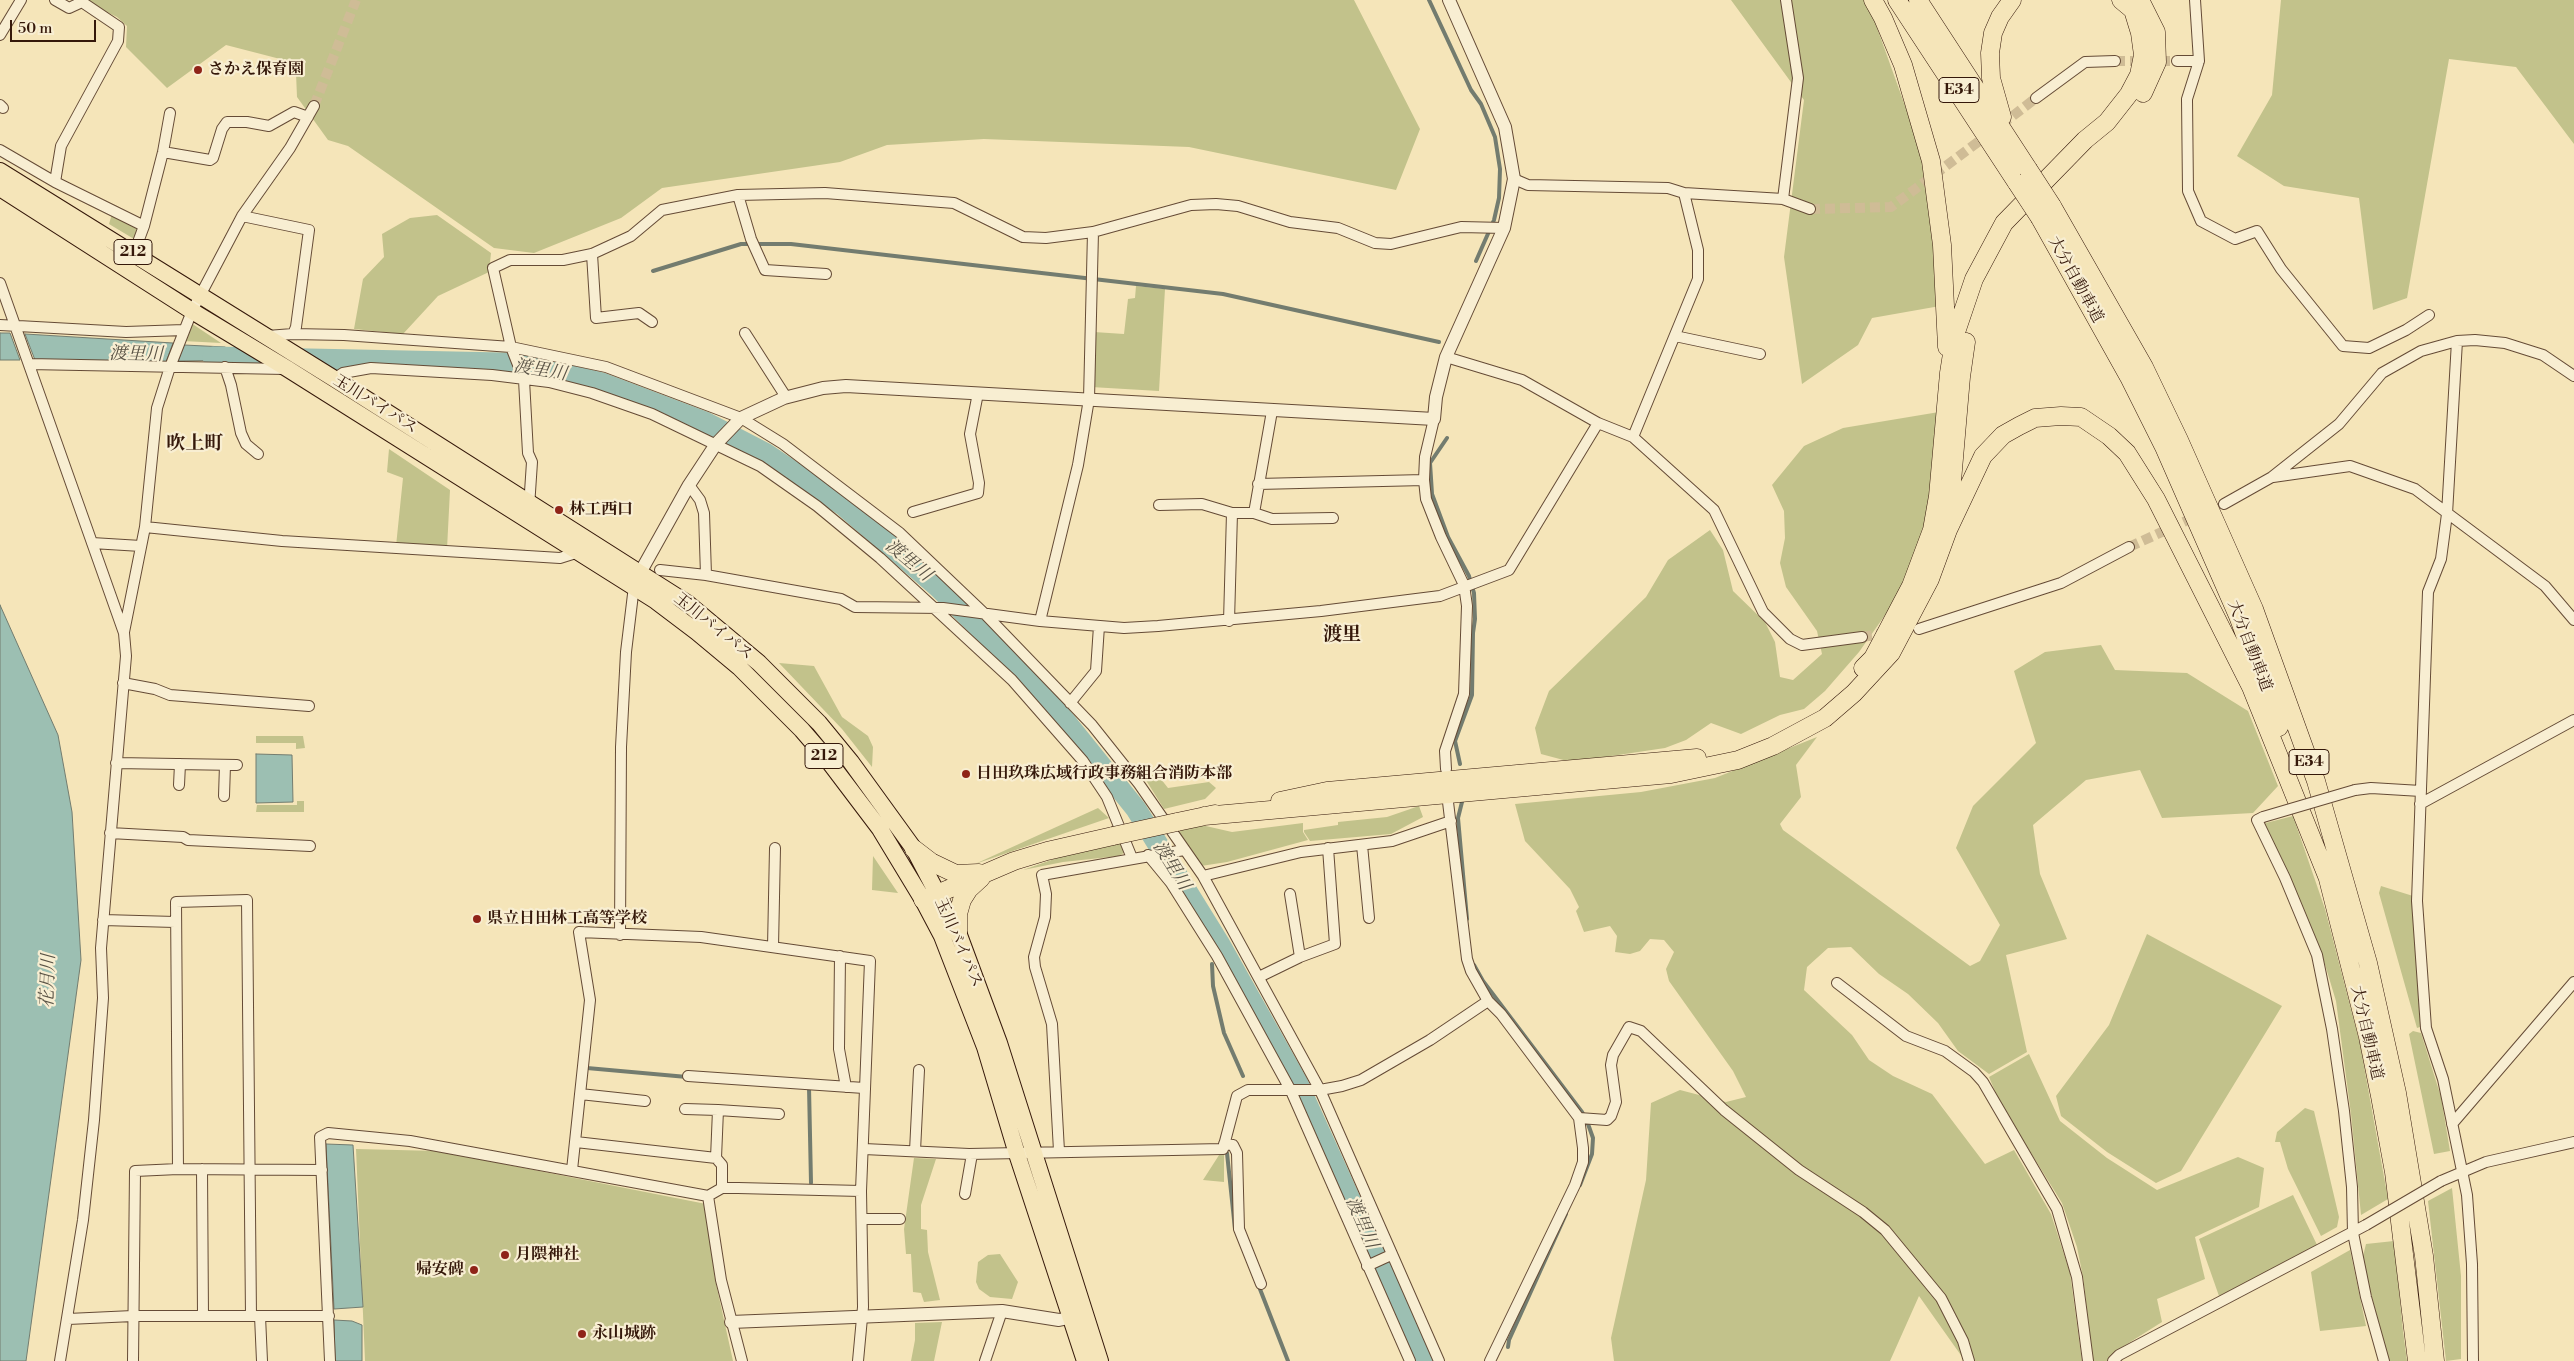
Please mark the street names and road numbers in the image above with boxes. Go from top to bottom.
road number: E34 [1939,78,1979,102]
street label: 大分自動車道 [2043,233,2107,327]
road number: 212 [114,240,152,264]
street label: 玉川バイパス [329,371,421,439]
street label: 玉川バイパス [670,589,756,665]
street label: 大分自動車道 [2223,598,2275,694]
road number: 212 [805,744,843,768]
road number: E34 [2289,750,2329,774]
street label: 玉川バイパス [930,895,986,991]
street label: 大分自動車道 [2346,984,2386,1082]

